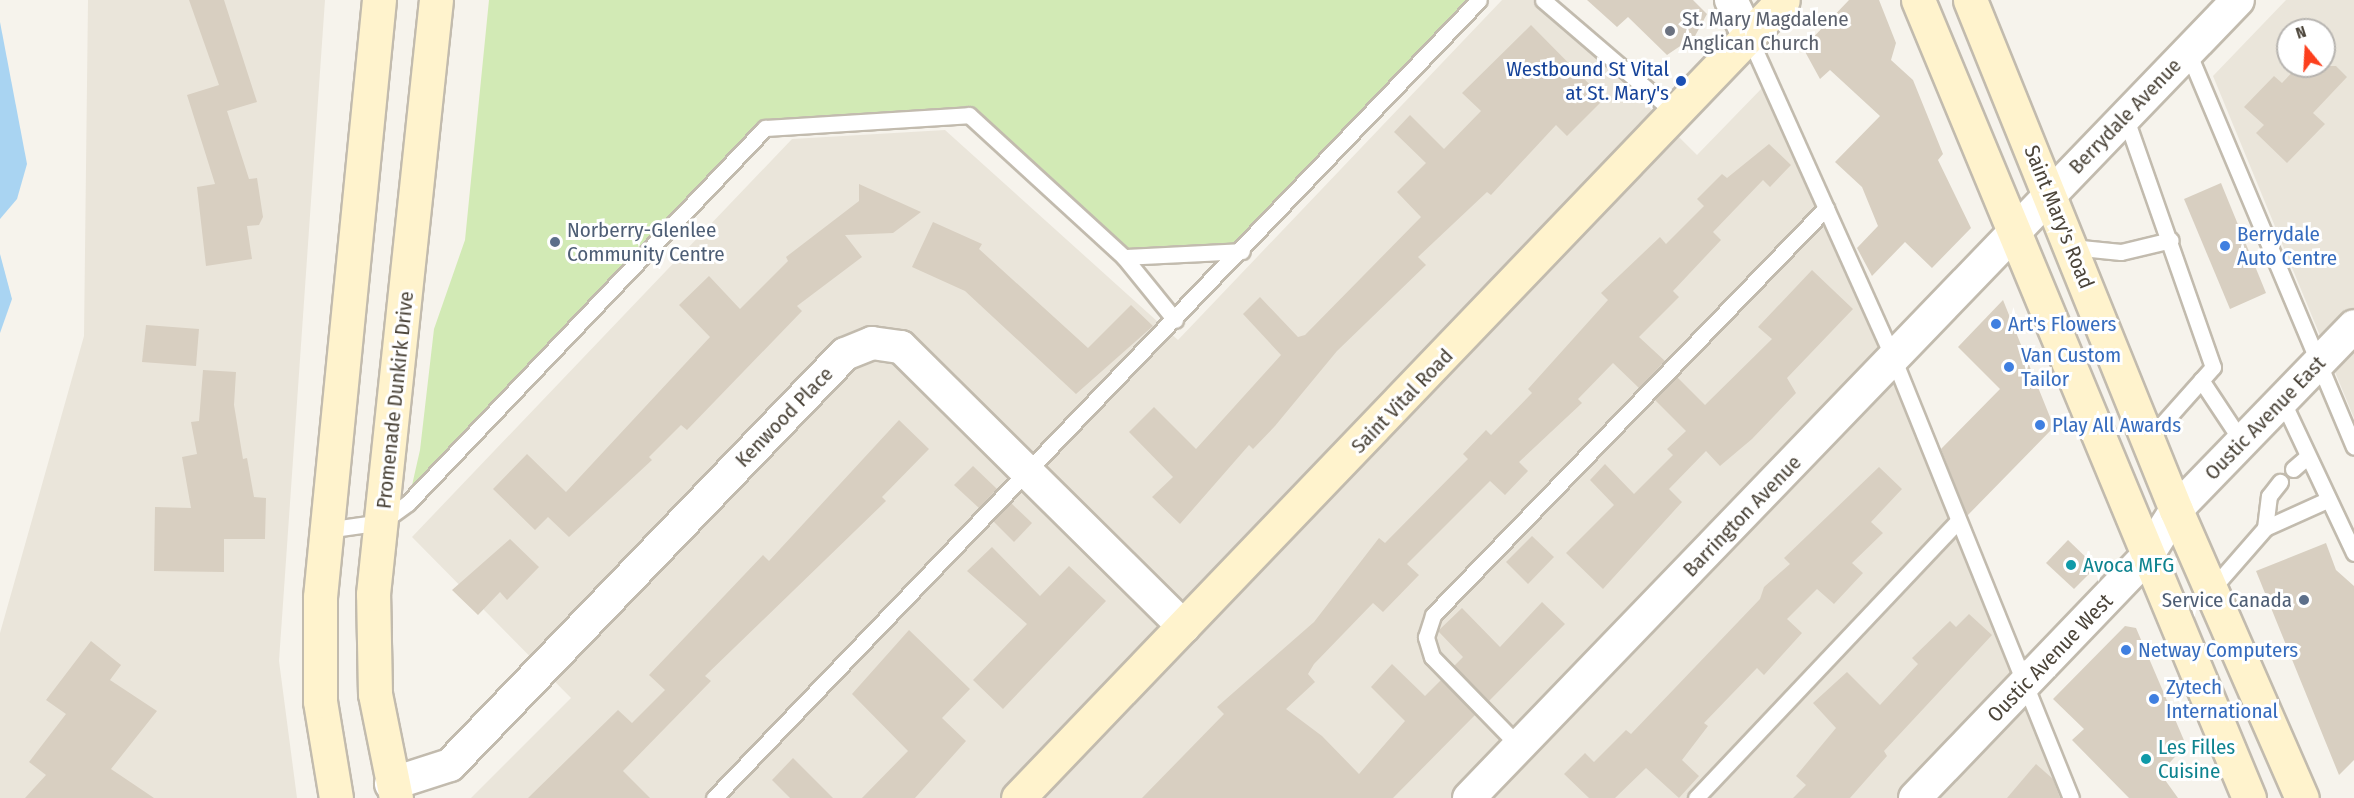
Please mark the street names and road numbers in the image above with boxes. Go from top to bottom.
street label: Berrydale Avenue [2063,53,2187,179]
street label: Saint Mary's Road [2019,142,2099,292]
street label: Promenade Dunkirk Drive [371,290,419,510]
street label: Saint Vital Road [1346,343,1458,459]
street label: Oustic Avenue East [2199,351,2331,485]
street label: Kenwood Place [730,362,838,472]
street label: Barrington Avenue [1678,450,1806,582]
street label: Oustic Avenue West [1982,588,2118,728]

